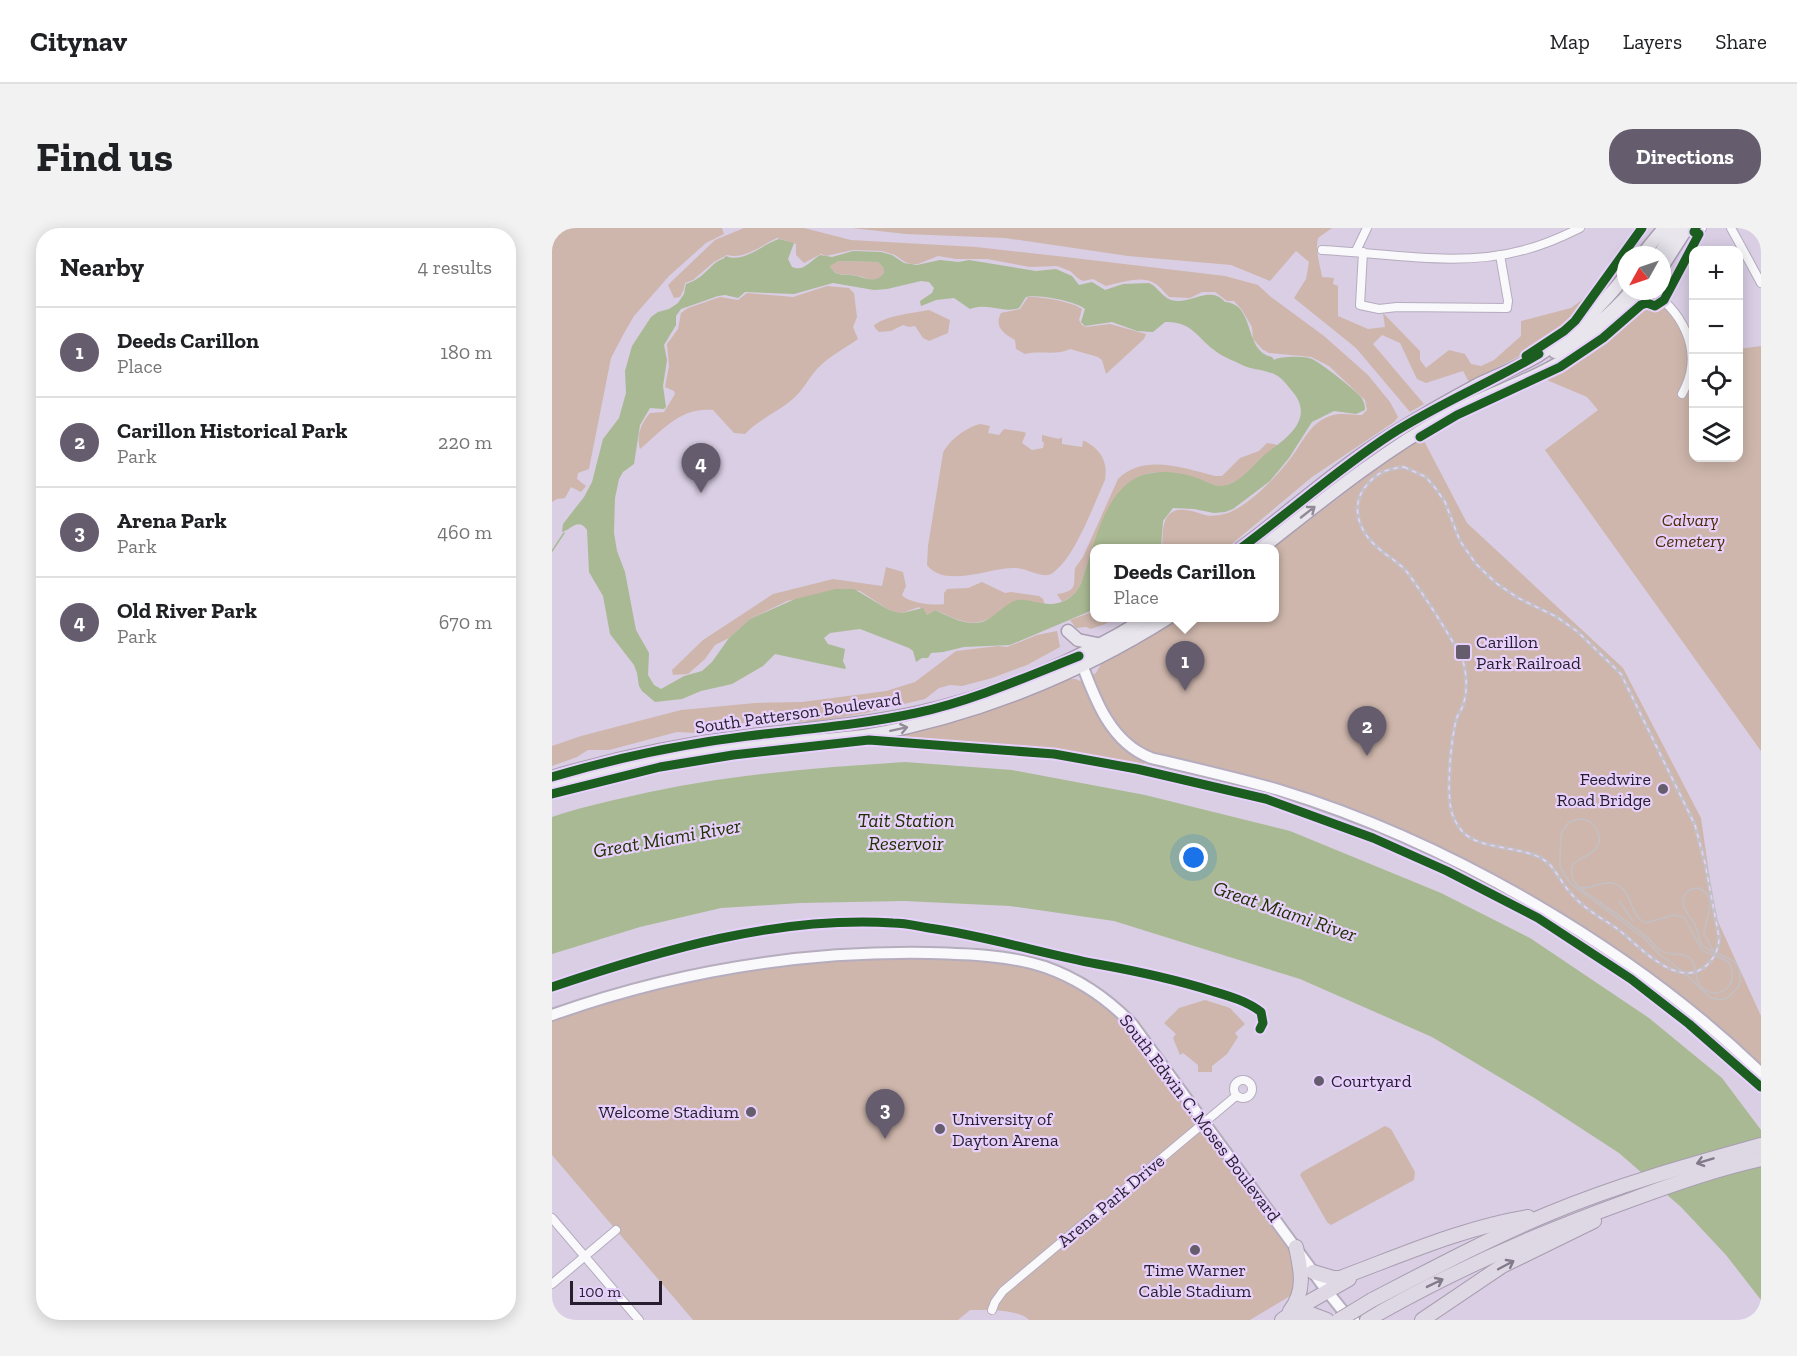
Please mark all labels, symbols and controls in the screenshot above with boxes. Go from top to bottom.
text: Citynav [30,25,127,58]
text: Map [1550,29,1590,54]
text: Layers [1623,29,1682,54]
text: Share [1715,29,1767,54]
button: Directions [1609,129,1761,184]
text: Find us [36,131,173,182]
north arrow [1617,246,1671,300]
map controls [1689,246,1743,462]
button: + [1689,246,1743,300]
text: Nearby [60,251,144,283]
text: 4 results [417,255,492,279]
button: − [1689,300,1743,354]
text: Deeds Carillon [117,327,259,354]
text: 1 [75,340,84,364]
text: 180 m [440,340,492,364]
text: Place [117,354,162,378]
button: locate [1689,354,1743,408]
button: layers [1689,408,1743,462]
text: Carillon Historical Park [117,417,347,444]
text: 2 [74,430,85,454]
text: 220 m [438,430,492,454]
text: Park [117,444,157,468]
pin: 4 [682,444,720,493]
one-way arrow [1300,506,1316,519]
text: Arena Park [117,507,227,534]
park label: Calvary Cemetery [1655,509,1725,552]
text: 3 [74,520,85,544]
text: 460 m [437,520,492,544]
text: Park [117,534,157,558]
popup [1090,544,1279,622]
text: Deeds Carillon [1113,558,1256,585]
text: Place [1113,585,1159,609]
text: Old River Park [117,597,257,624]
text: 4 [74,610,85,634]
text: 670 m [439,610,492,634]
text: Park [117,624,157,648]
place label: Carillon Park Railroad [1476,631,1581,674]
pin: 1 [1166,642,1204,691]
marker: Carillon Park Railroad [1454,643,1472,661]
street label: South Patterson Boulevard [694,688,903,738]
pin: 2 [1348,706,1386,756]
one-way arrow [889,722,908,734]
place label: Feedwire Road Bridge [1557,768,1651,811]
marker: Feedwire Road Bridge [1656,782,1670,796]
water label: Tait Station Reservoir [858,808,954,855]
water label: Great Miami River [591,813,743,863]
your location [1179,843,1208,872]
water label: Great Miami River [1210,875,1360,947]
street label: South Edwin C. Moses Boulevard [1115,1010,1285,1226]
place label: Courtyard [1331,1070,1412,1092]
marker: Courtyard [1312,1074,1326,1088]
pin: 3 [866,1090,904,1139]
place label: Welcome Stadium [599,1101,739,1123]
marker: Welcome Stadium [744,1105,758,1119]
place label: University of Dayton Arena [952,1108,1059,1151]
marker: University of Dayton Arena [933,1122,947,1136]
street label: Arena Park Drive [1053,1150,1169,1252]
one-way arrow [1696,1156,1715,1167]
marker: Time Warner Cable Stadium [1188,1243,1202,1257]
place label: Time Warner Cable Stadium [1139,1259,1252,1302]
one-way arrow [1497,1259,1514,1271]
one-way arrow [1426,1277,1444,1289]
scale bar [570,1278,662,1306]
text: 100 m [579,1282,621,1301]

